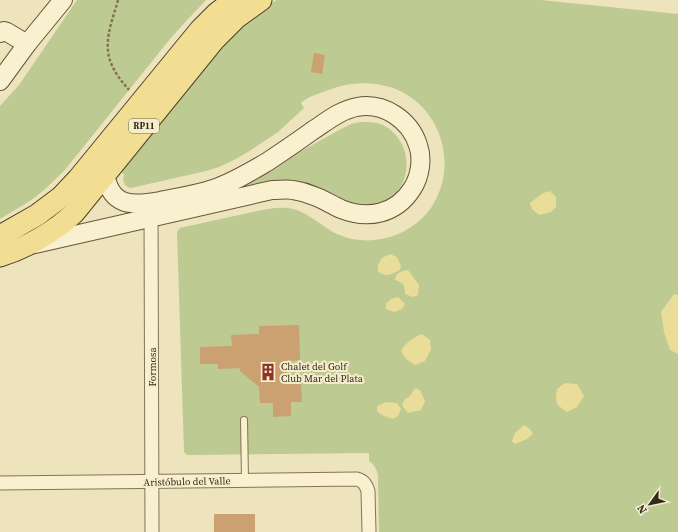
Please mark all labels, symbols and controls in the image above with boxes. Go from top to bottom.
road number: RP11 [129,119,159,133]
street label: Formosa [146,347,159,387]
place label: Chalet del Golf Club Mar del Plata [281,360,364,385]
building icon: Chalet del Golf Club Mar del Plata [258,362,278,382]
street label: Aristóbulo del Valle [143,474,231,489]
north arrow [630,484,670,524]
text: N [634,502,651,517]

